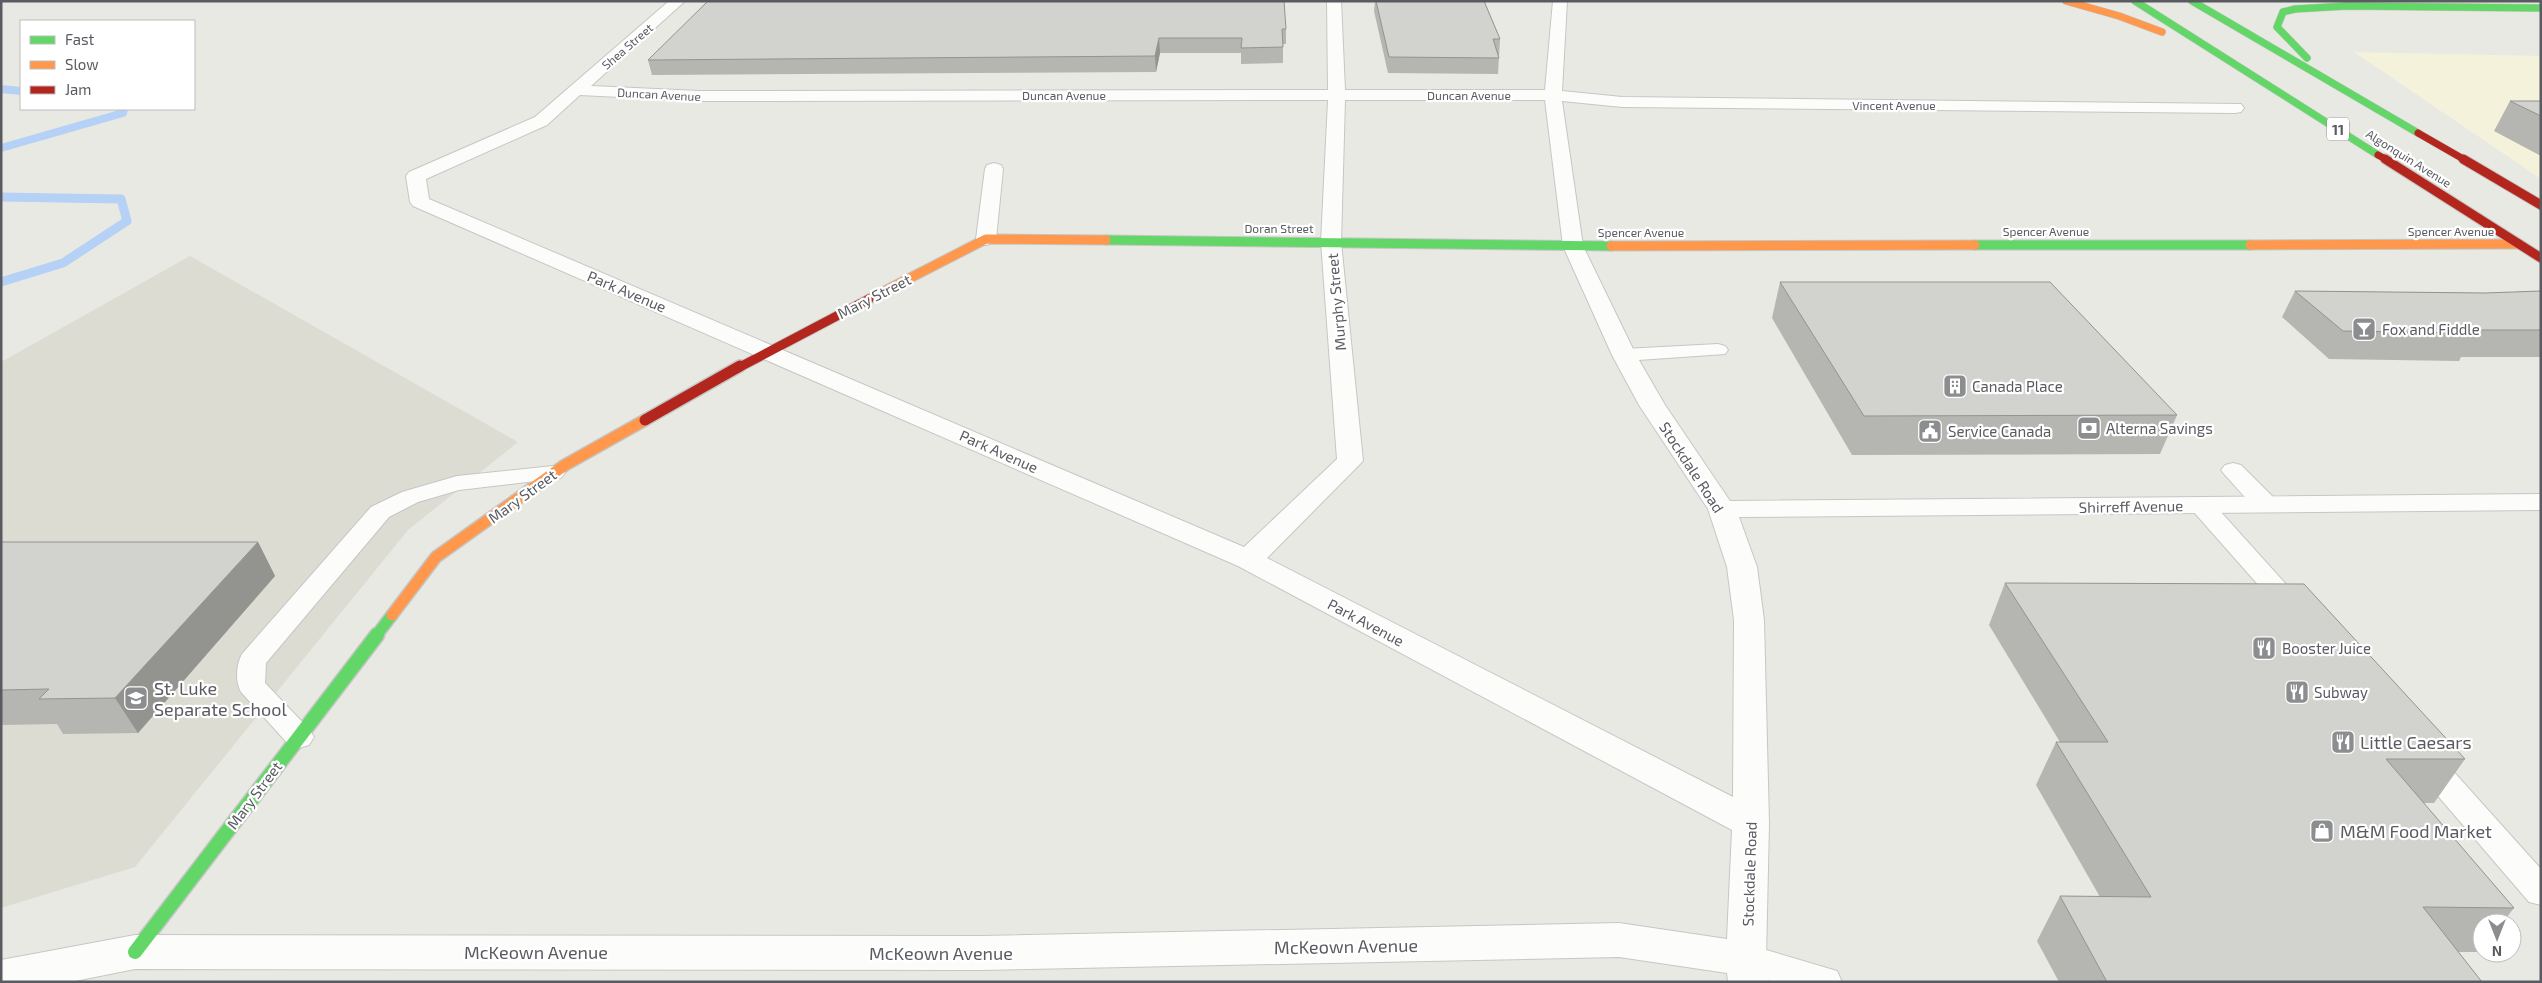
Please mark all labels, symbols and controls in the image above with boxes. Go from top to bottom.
legend [20,20,195,110]
street label: Shea Street [599,20,656,72]
text: Fast [65,30,95,48]
text: Slow [65,55,99,73]
text: Jam [65,80,91,98]
street label: Duncan Avenue [617,85,701,103]
street label: Duncan Avenue [1022,88,1106,102]
street label: Duncan Avenue [1427,88,1511,102]
street label: Vincent Avenue [1852,98,1936,112]
road number: 11 [2327,118,2349,140]
street label: Algonquin Avenue [2364,126,2454,190]
street label: Doran Street [1244,221,1314,235]
street label: Spencer Avenue [2003,224,2089,238]
street label: Spencer Avenue [2408,224,2494,238]
street label: Spencer Avenue [1598,225,1684,239]
street label: Murphy Street [1323,252,1349,351]
street label: Park Avenue [585,266,669,316]
street label: Mary Street [834,270,914,322]
bar icon: Fox and Fiddle [2351,316,2377,342]
place label: Fox and Fiddle [2382,320,2480,338]
building icon: Canada Place [1942,373,1968,399]
place label: Canada Place [1972,377,2063,395]
bank icon: Alterna Savings [2076,415,2102,441]
street label: Stockdale Road [1656,418,1728,516]
public building icon: Service Canada [1917,418,1943,444]
place label: Alterna Savings [2106,419,2213,437]
place label: Service Canada [1948,422,2051,440]
street label: Park Avenue [957,426,1041,476]
street label: Mary Street [484,465,560,527]
street label: Shirreff Avenue [2079,496,2183,516]
street label: Park Avenue [1325,594,1407,650]
restaurant icon: Booster Juice [2251,635,2277,661]
place label: Booster Juice [2282,639,2371,657]
place label: St. Luke Separate School [154,677,288,720]
restaurant icon: Subway [2284,679,2310,705]
place label: Subway [2314,683,2368,701]
school or university icon: St. Luke Separate School [123,685,149,711]
restaurant icon: Little Caesars [2330,729,2356,755]
place label: Little Caesars [2360,731,2472,753]
street label: Mary Street [223,757,285,832]
shop icon: M&M Food Market [2309,818,2335,844]
place label: M&M Food Market [2340,820,2492,842]
street label: Stockdale Road [1738,821,1760,927]
north arrow [2472,913,2522,963]
street label: McKeown Avenue [1274,934,1418,958]
street label: McKeown Avenue [464,941,608,963]
street label: McKeown Avenue [869,942,1013,964]
text: N [2492,943,2502,960]

